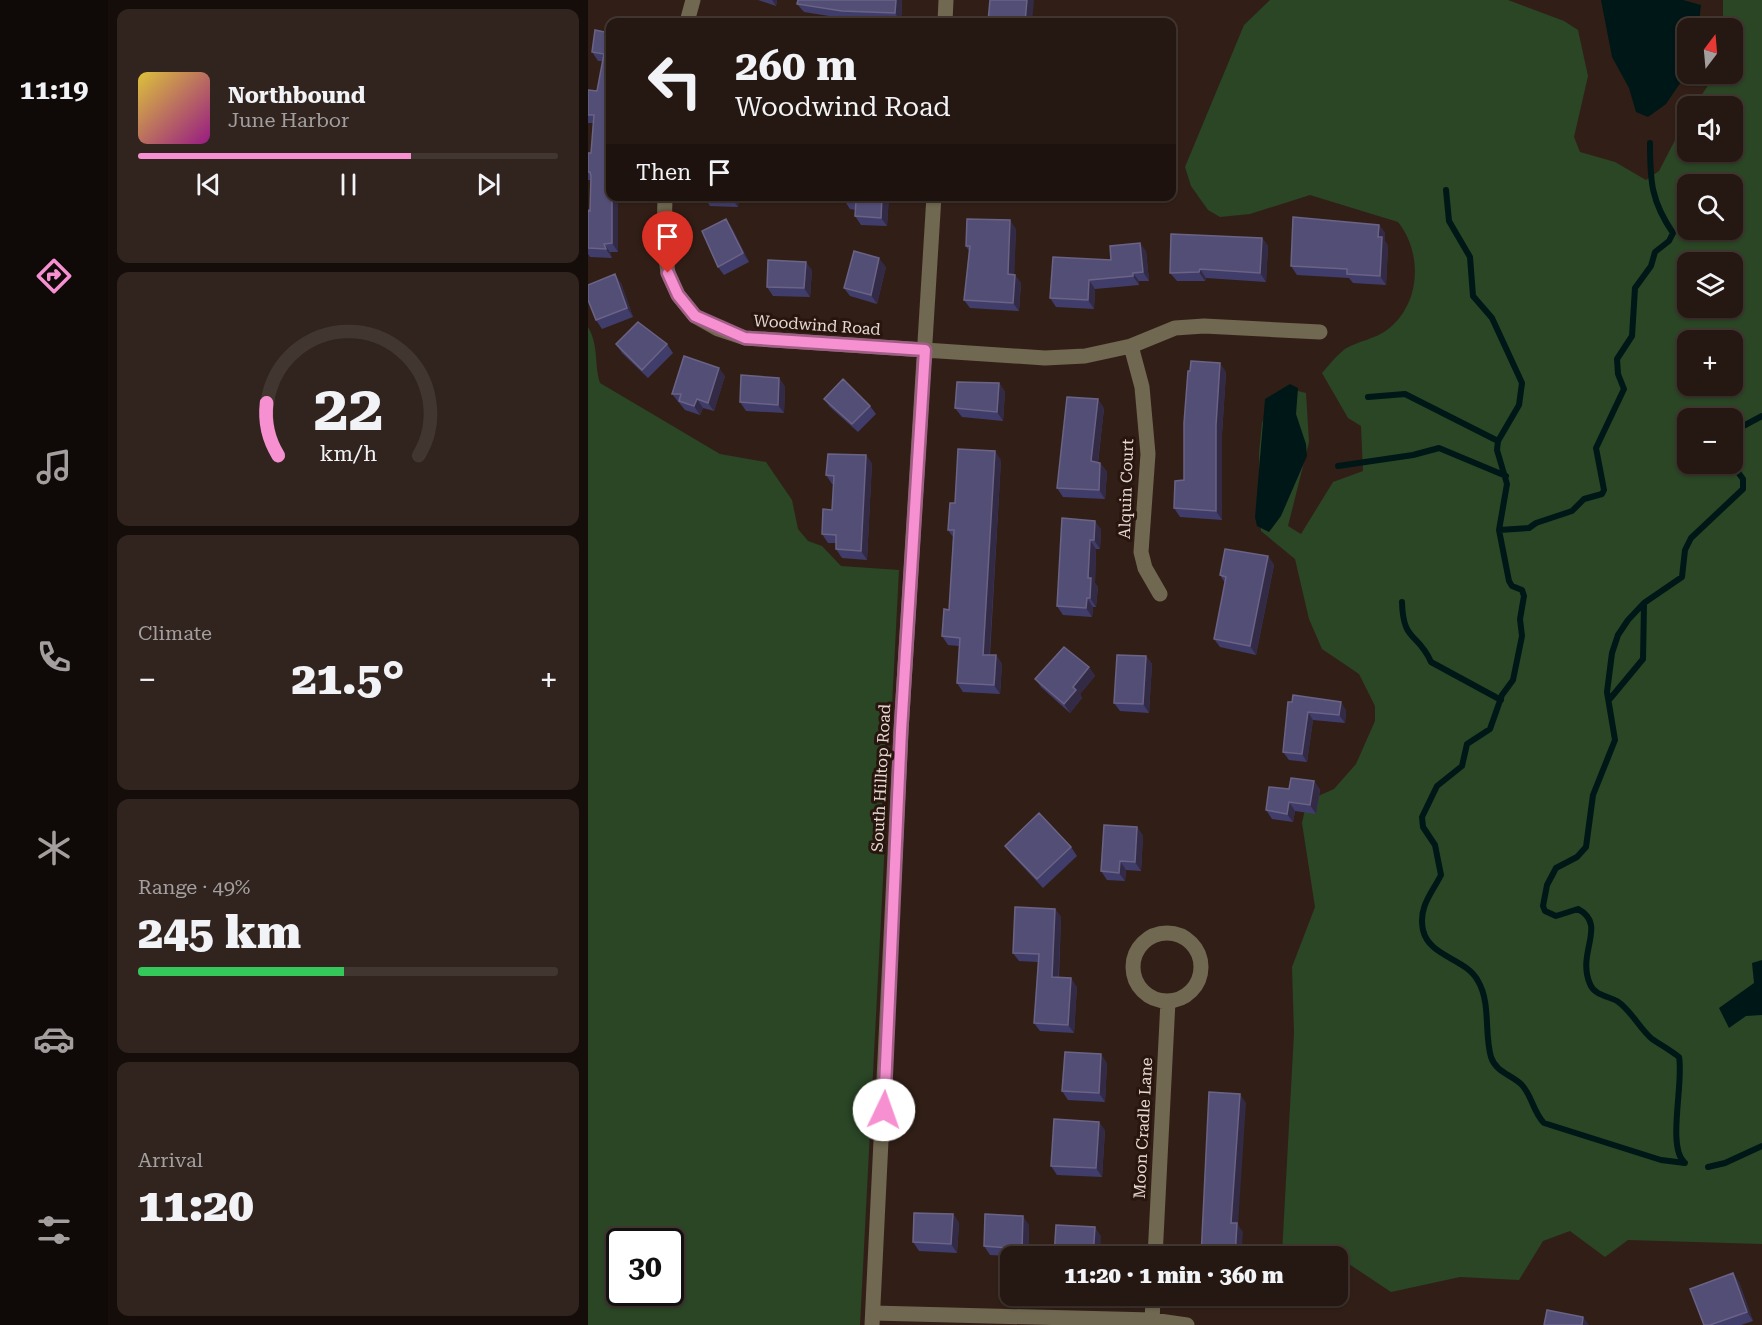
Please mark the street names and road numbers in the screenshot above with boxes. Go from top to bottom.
street label: Woodwind Road [753,311,881,339]
street label: Alquin Court [1115,439,1137,539]
street label: South Hilltop Road [868,704,894,852]
street label: Moon Cradle Lane [1130,1057,1156,1199]

